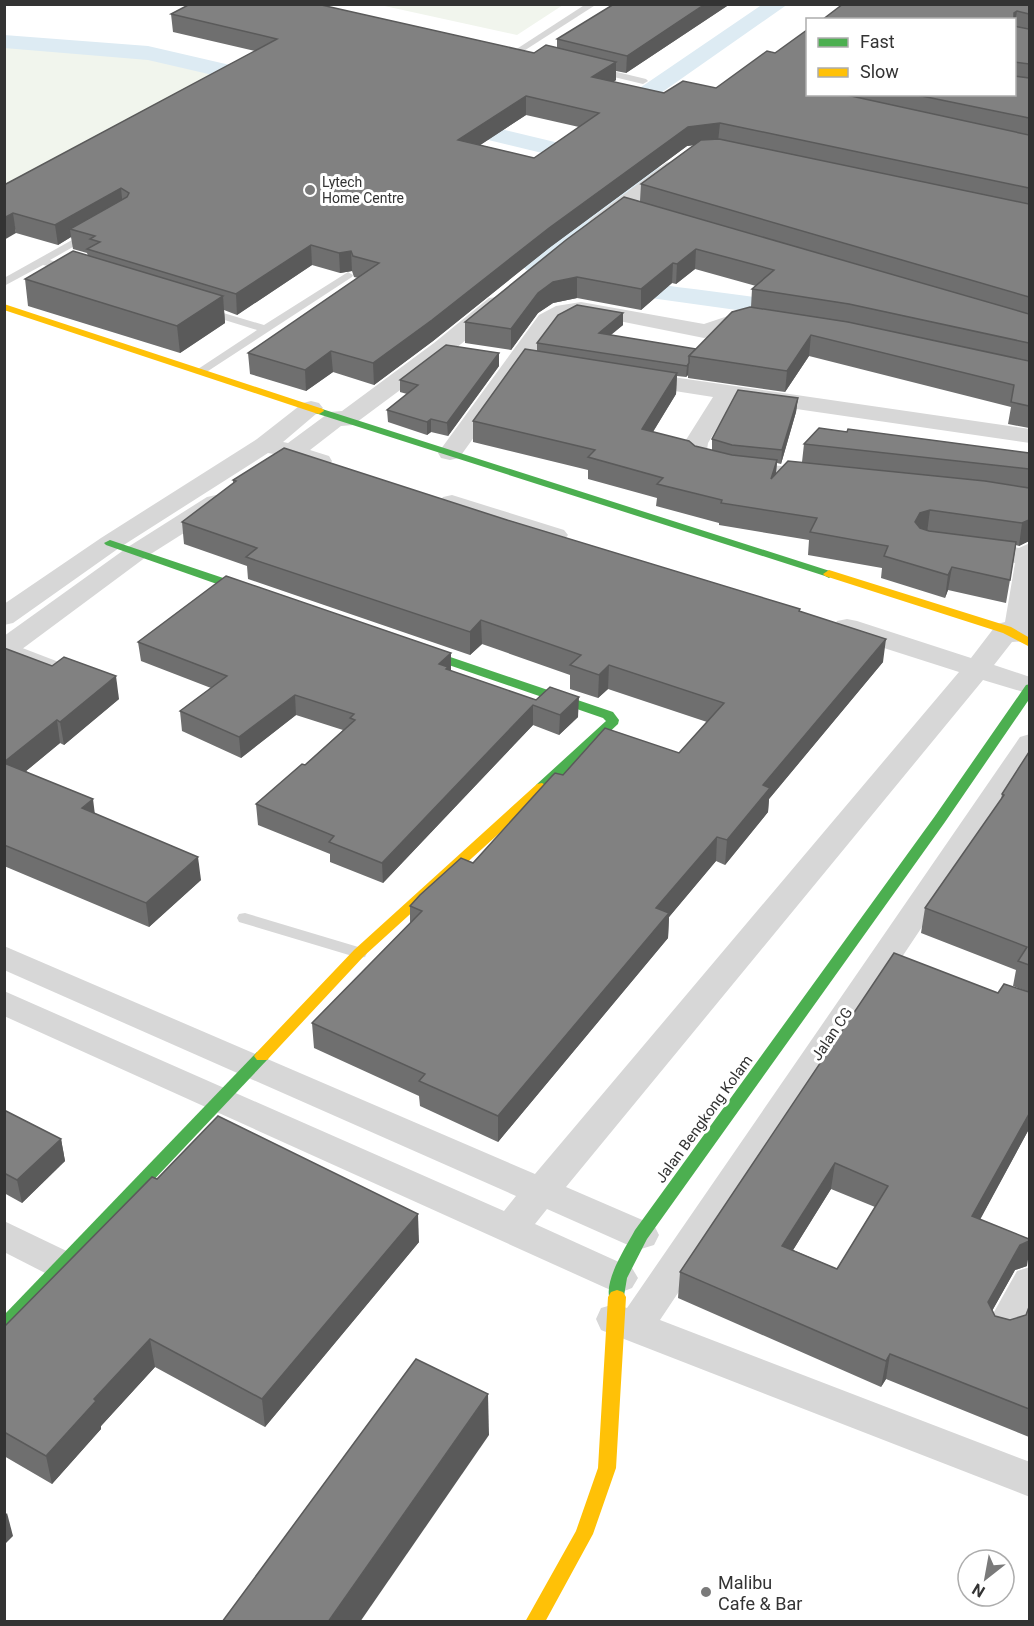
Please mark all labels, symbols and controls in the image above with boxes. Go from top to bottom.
legend [806,18,1016,96]
text: Fast [860,31,895,52]
text: Slow [860,61,899,82]
place label: Lytech Home Centre [322,174,404,206]
marker: Lytech Home Centre [303,183,317,197]
street label: Jalan CG [808,1004,856,1064]
street label: Jalan Bengkong Kolam [652,1052,756,1186]
north arrow [956,1548,1016,1608]
place label: Malibu Cafe & Bar [718,1572,802,1614]
text: N [969,1579,988,1601]
marker: Malibu Cafe & Bar [699,1585,713,1599]

